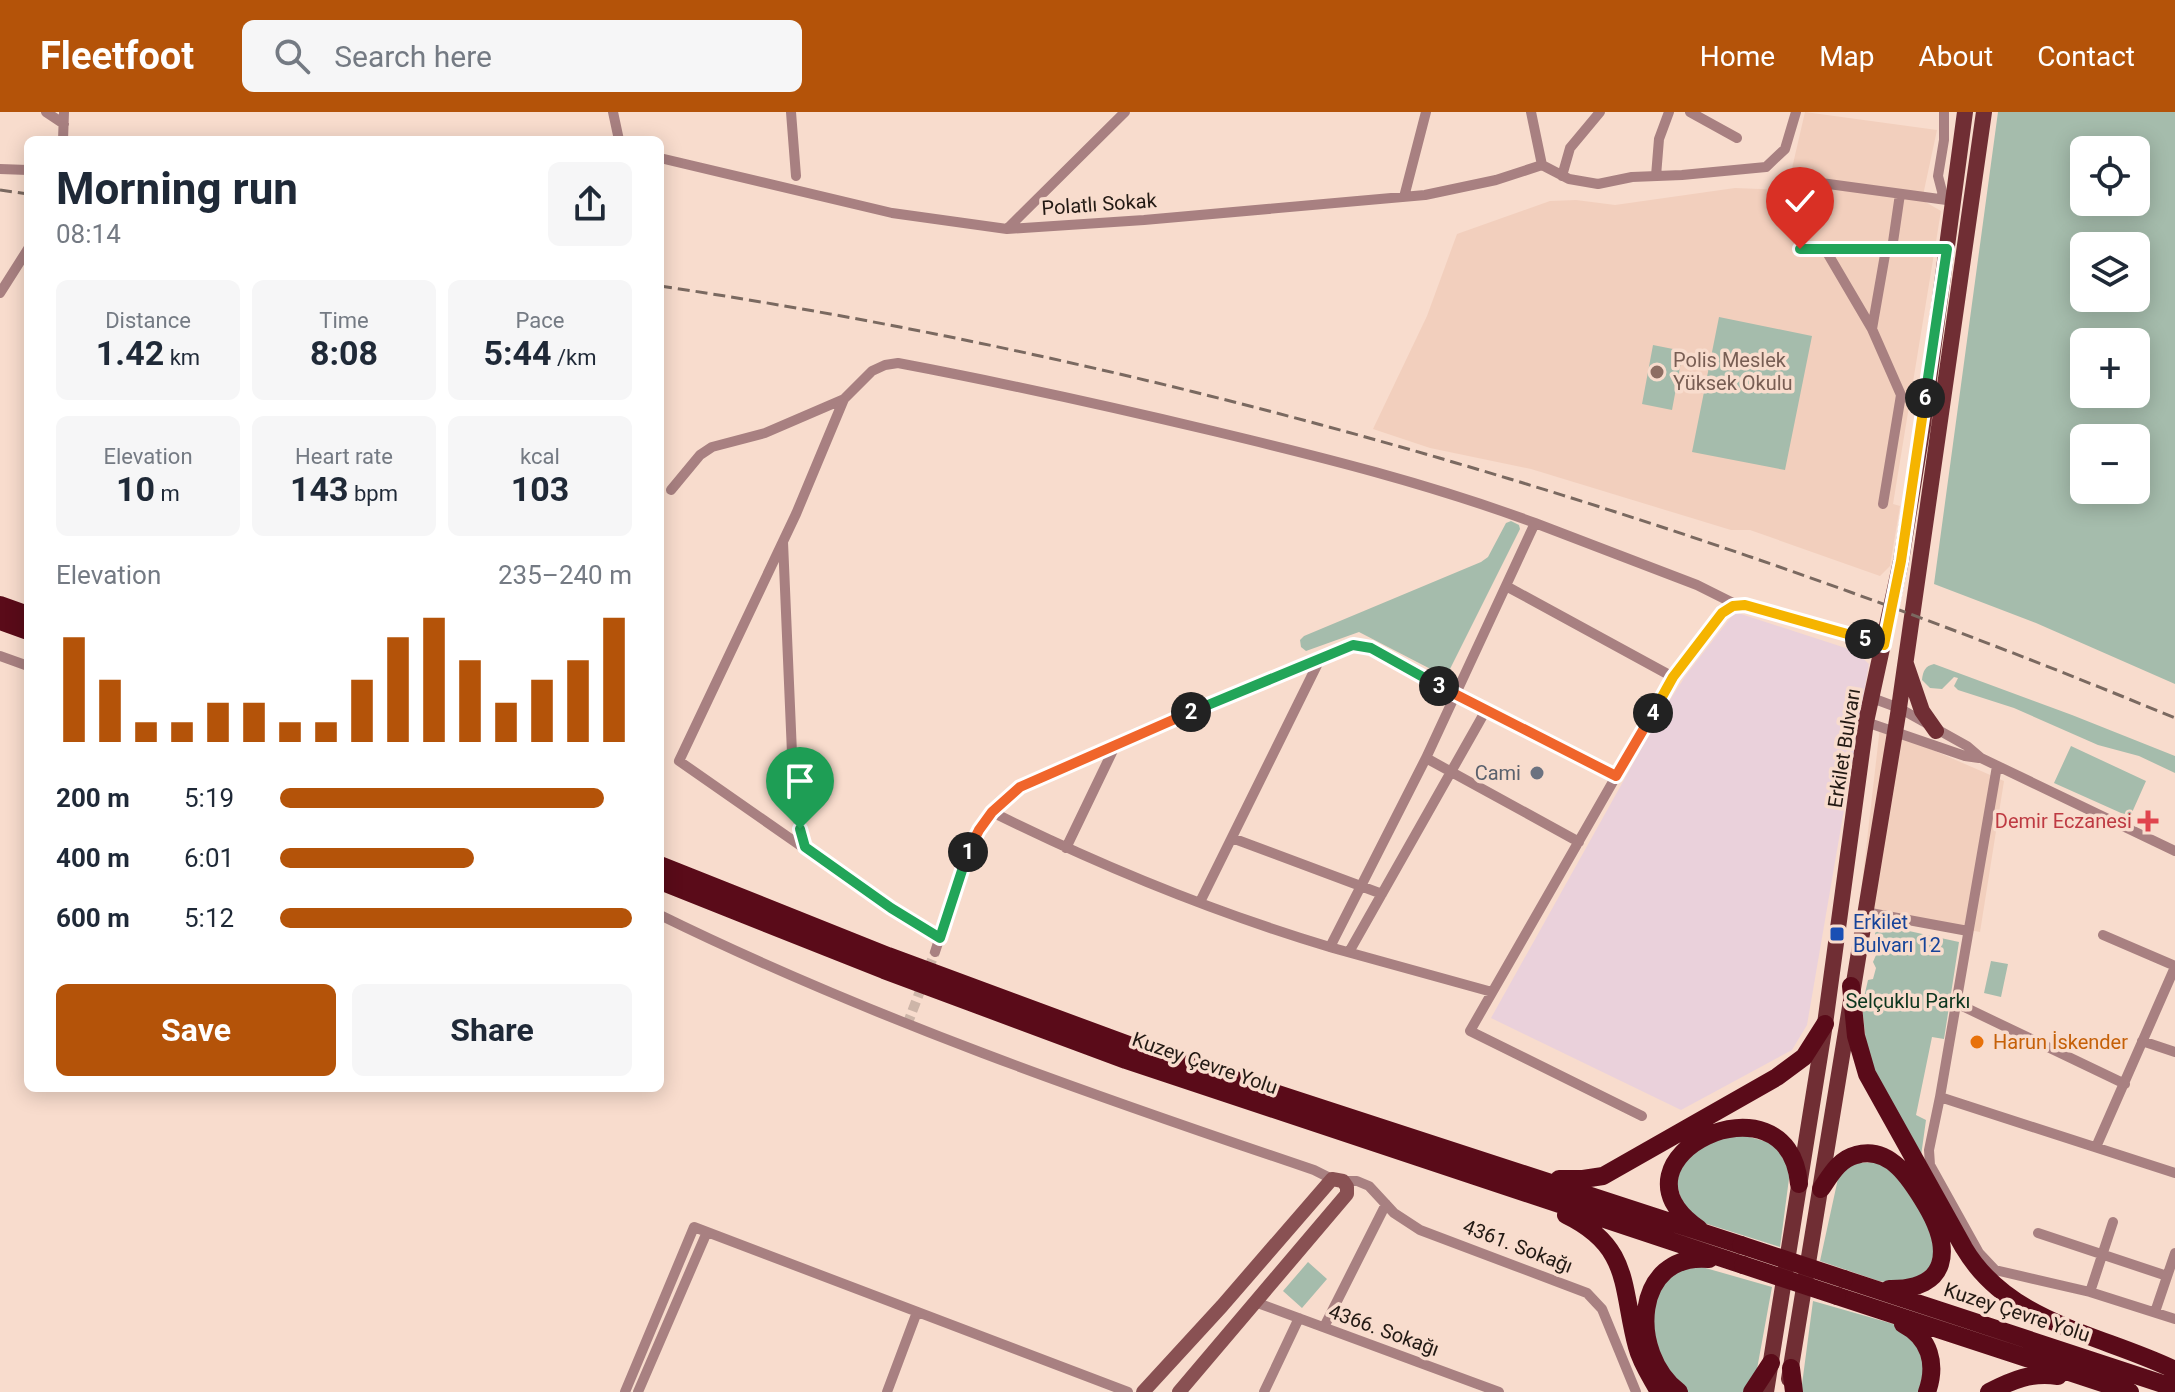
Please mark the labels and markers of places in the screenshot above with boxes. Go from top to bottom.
pin [1766,167,1834,249]
place label: Polis Meslek Yüksek Okulu [1673,348,1793,395]
marker: Polis Meslek Yüksek Okulu [1648,363,1666,381]
pin: 6 [1905,378,1945,418]
pin: 5 [1845,619,1885,659]
pin: 3 [1419,666,1459,706]
pin: 2 [1171,692,1211,732]
pin: 4 [1633,693,1673,733]
pin [766,747,834,829]
place label: Cami [1475,761,1521,785]
marker: Cami [1528,764,1546,782]
place label: Demir Eczanesi [1995,809,2132,833]
marker: Demir Eczanesi [2139,812,2157,830]
pin: 1 [948,832,988,872]
place label: Erkilet Bulvarı 12 [1853,910,1941,957]
marker: Erkilet Bulvarı 12 [1828,925,1846,943]
place label: Harun İskender [1993,1030,2128,1054]
marker: Harun İskender [1968,1033,1986,1051]

